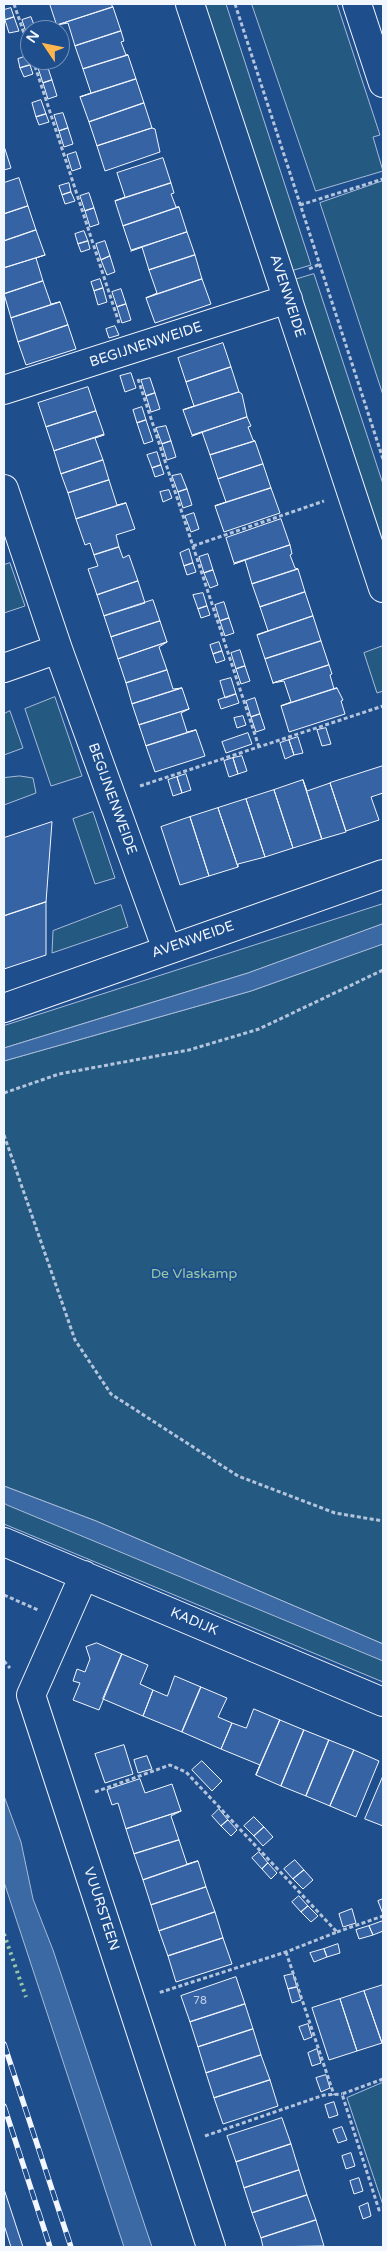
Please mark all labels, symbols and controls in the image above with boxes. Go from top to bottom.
north arrow [20,20,70,70]
text: N [23,27,43,46]
street label: AVENWEIDE [266,252,308,340]
street label: BEGIJNENWEIDE [87,319,205,371]
street label: BEGIJNENWEIDE [84,741,140,857]
street label: AVENWEIDE [149,918,237,962]
park label: De Vlaskamp [151,1266,237,1282]
street label: KADIJK [168,1605,220,1639]
street label: VUURSTEEN [80,1865,122,1953]
house number: 78 [193,1994,207,2008]

